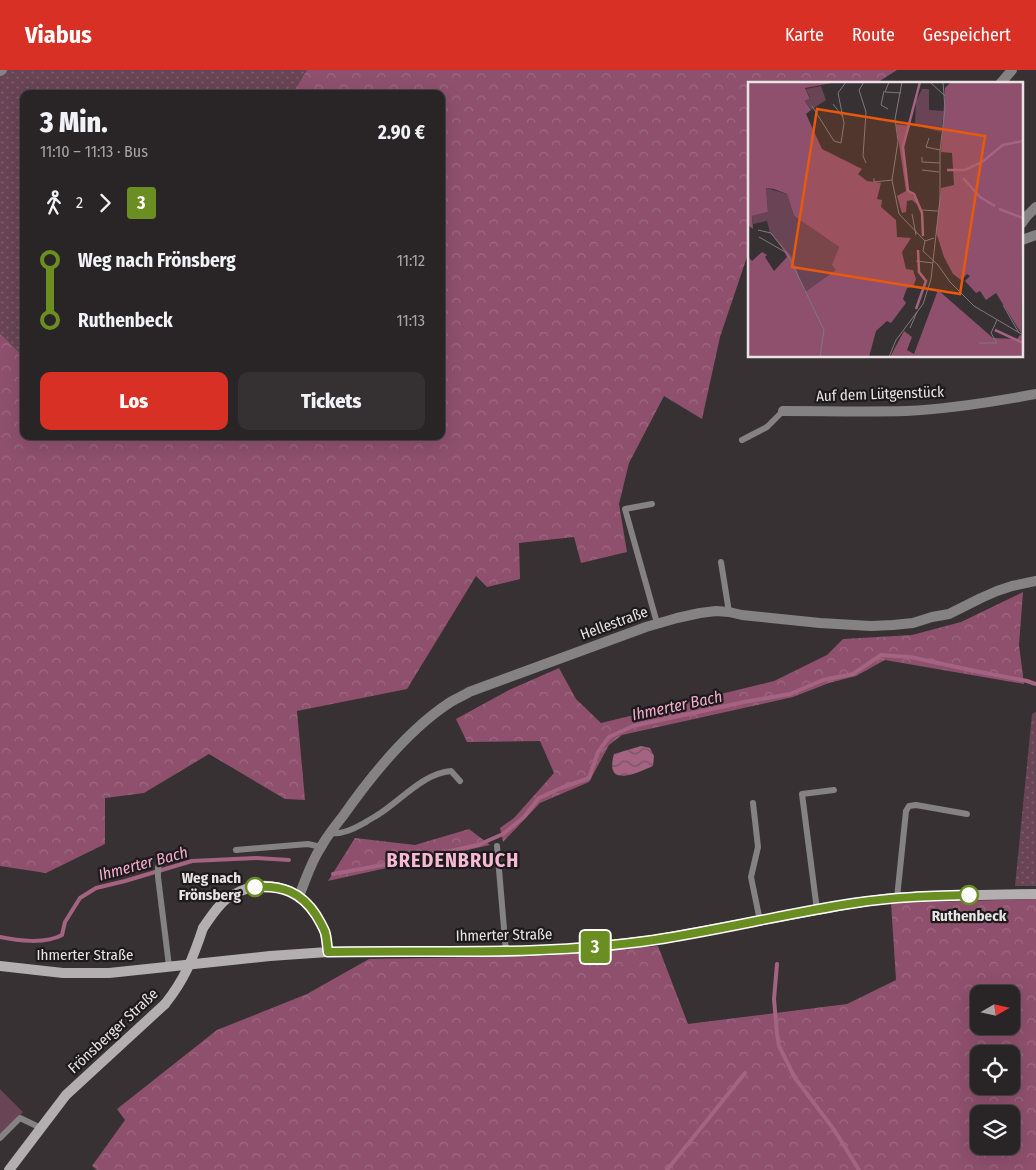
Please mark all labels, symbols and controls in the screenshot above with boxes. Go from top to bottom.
text: Viabus [25,21,92,49]
text: Karte [785,24,824,46]
text: Route [852,24,895,46]
text: Gespeichert [923,24,1011,46]
inset map [748,82,1024,358]
text: 3 Min. [40,106,108,139]
text: 2.90 € [378,121,425,144]
text: 11:10 – 11:13 · Bus [40,142,148,161]
icon: walk [40,189,68,217]
icon: forward [91,189,119,217]
text: 3 [137,192,146,214]
text: 2 [76,193,83,212]
text: Weg nach Frönsberg [78,249,236,272]
text: 11:12 [397,251,425,270]
text: Ruthenbeck [78,309,173,332]
text: 11:13 [397,311,425,330]
button: Los [40,372,228,430]
button: Tickets [238,372,425,430]
street label: Auf dem Lütgenstück [816,383,944,405]
street label: Hellestraße [578,602,650,644]
water label: Ihmerter Bach [630,687,724,724]
water label: Ihmerter Bach [96,842,190,885]
district label: BREDENBRUCH [387,848,519,872]
place label: Weg nach Frönsberg [179,869,242,904]
marker: Weg nach Frönsberg [245,877,265,897]
marker: Ruthenbeck [959,885,979,905]
place label: Ruthenbeck [932,907,1007,925]
street label: Ihmerter Straße [455,925,553,945]
line badge: 3 [579,931,611,963]
text: 3 [591,936,599,958]
street label: Ihmerter Straße [37,946,133,964]
street label: Frönsberger Straße [64,985,162,1077]
north arrow [970,985,1020,1035]
map controls [970,985,1020,1155]
button: locate [970,1045,1020,1095]
button: layers [970,1105,1020,1155]

